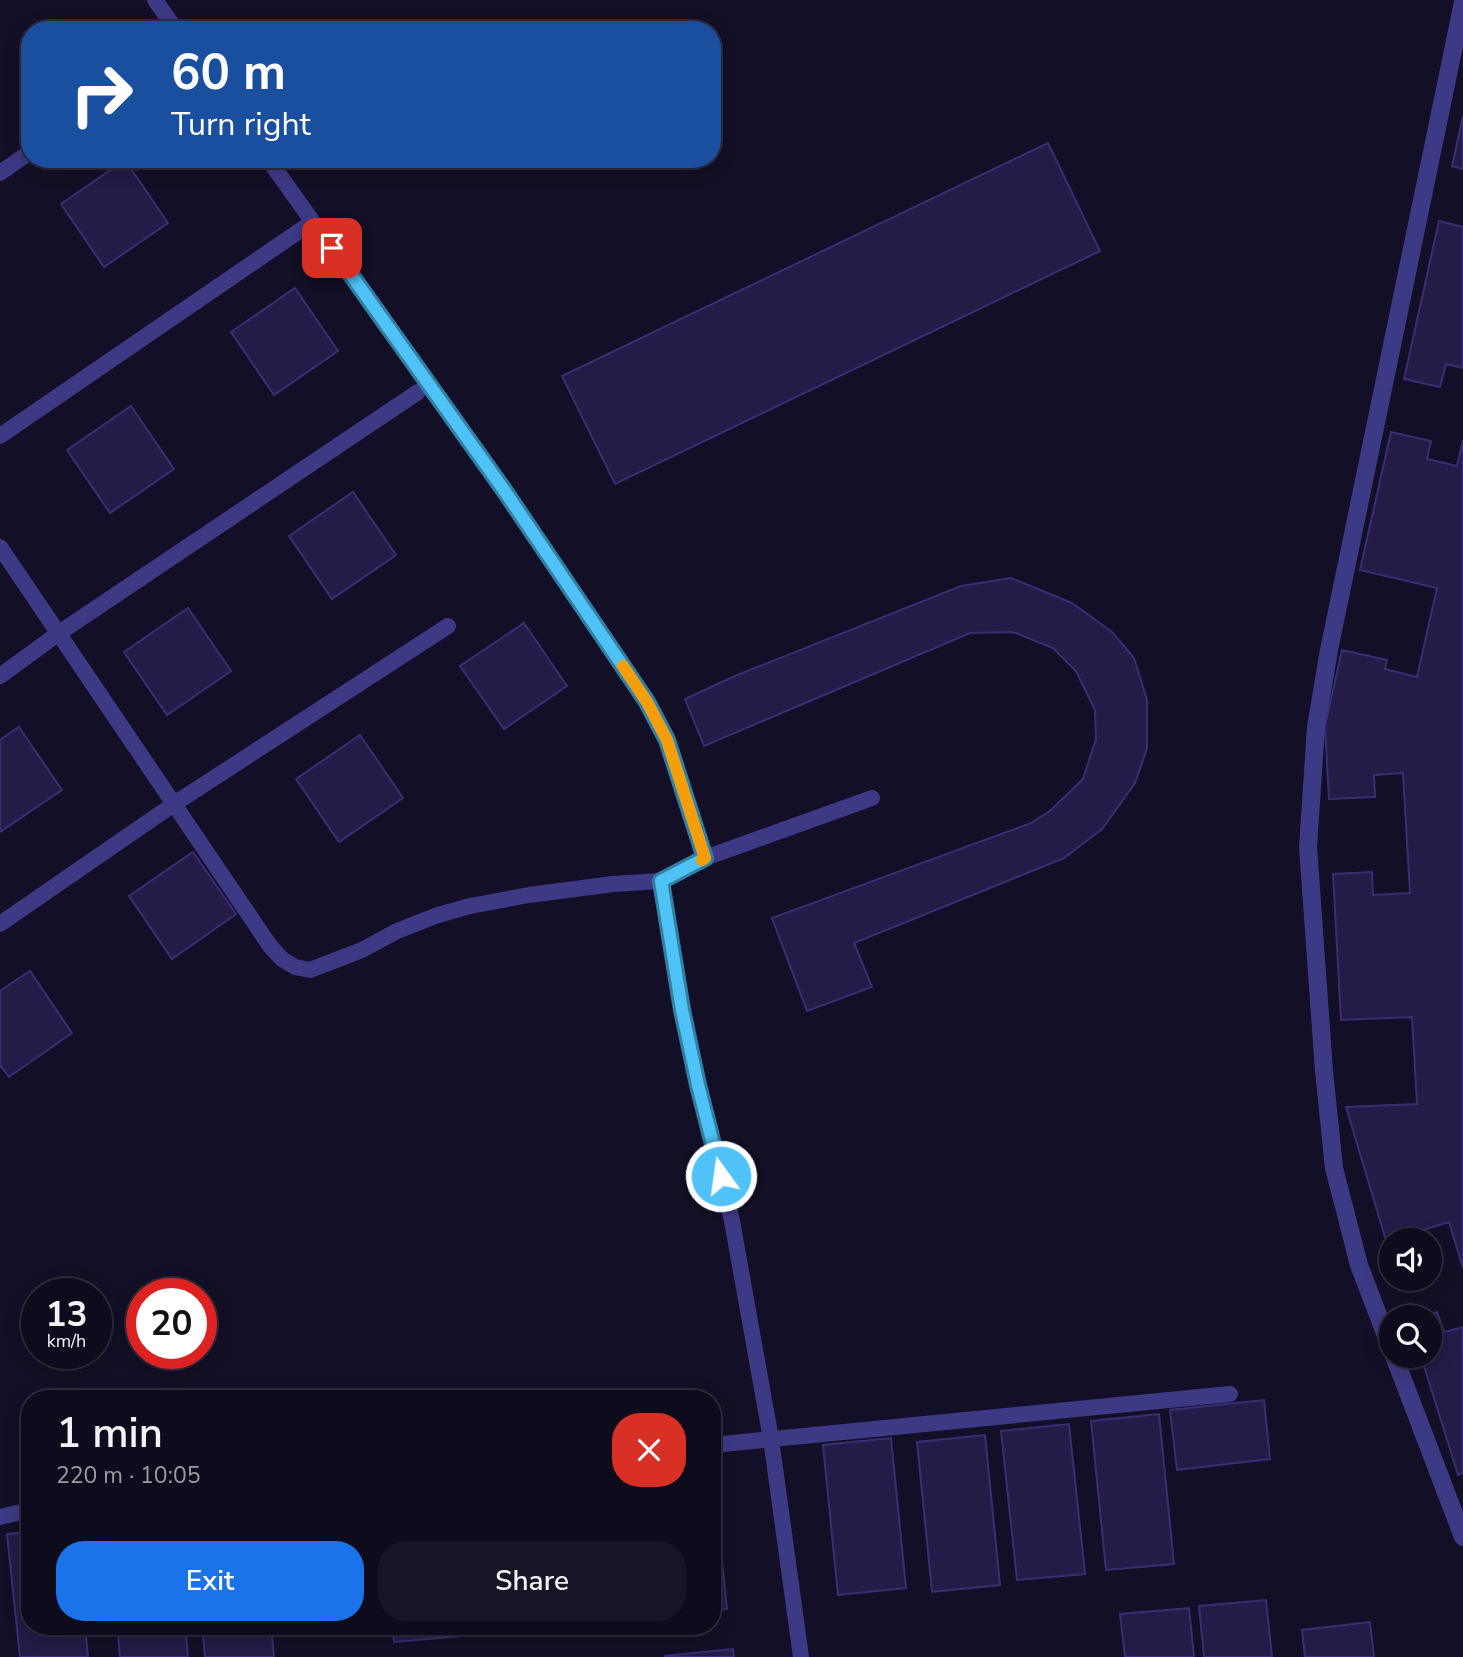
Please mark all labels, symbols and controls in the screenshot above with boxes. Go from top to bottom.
text: 60 m [171,39,286,106]
icon: right [56,49,147,140]
text: Turn right [171,103,311,146]
pin [302,218,362,278]
icon: arrive [313,229,351,267]
position arrow [684,1139,758,1213]
map controls [1379,1228,1442,1368]
button: sound [1379,1228,1442,1291]
speed limit sign: 20 [126,1278,217,1369]
text: 13 [45,1291,88,1338]
button: search [1379,1305,1442,1368]
text: km/h [47,1329,86,1353]
text: 1 min [56,1405,163,1462]
button: close [612,1413,686,1487]
text: 220 m · 10:05 [56,1460,201,1491]
button: Exit [56,1541,364,1621]
button: Share [378,1541,686,1621]

